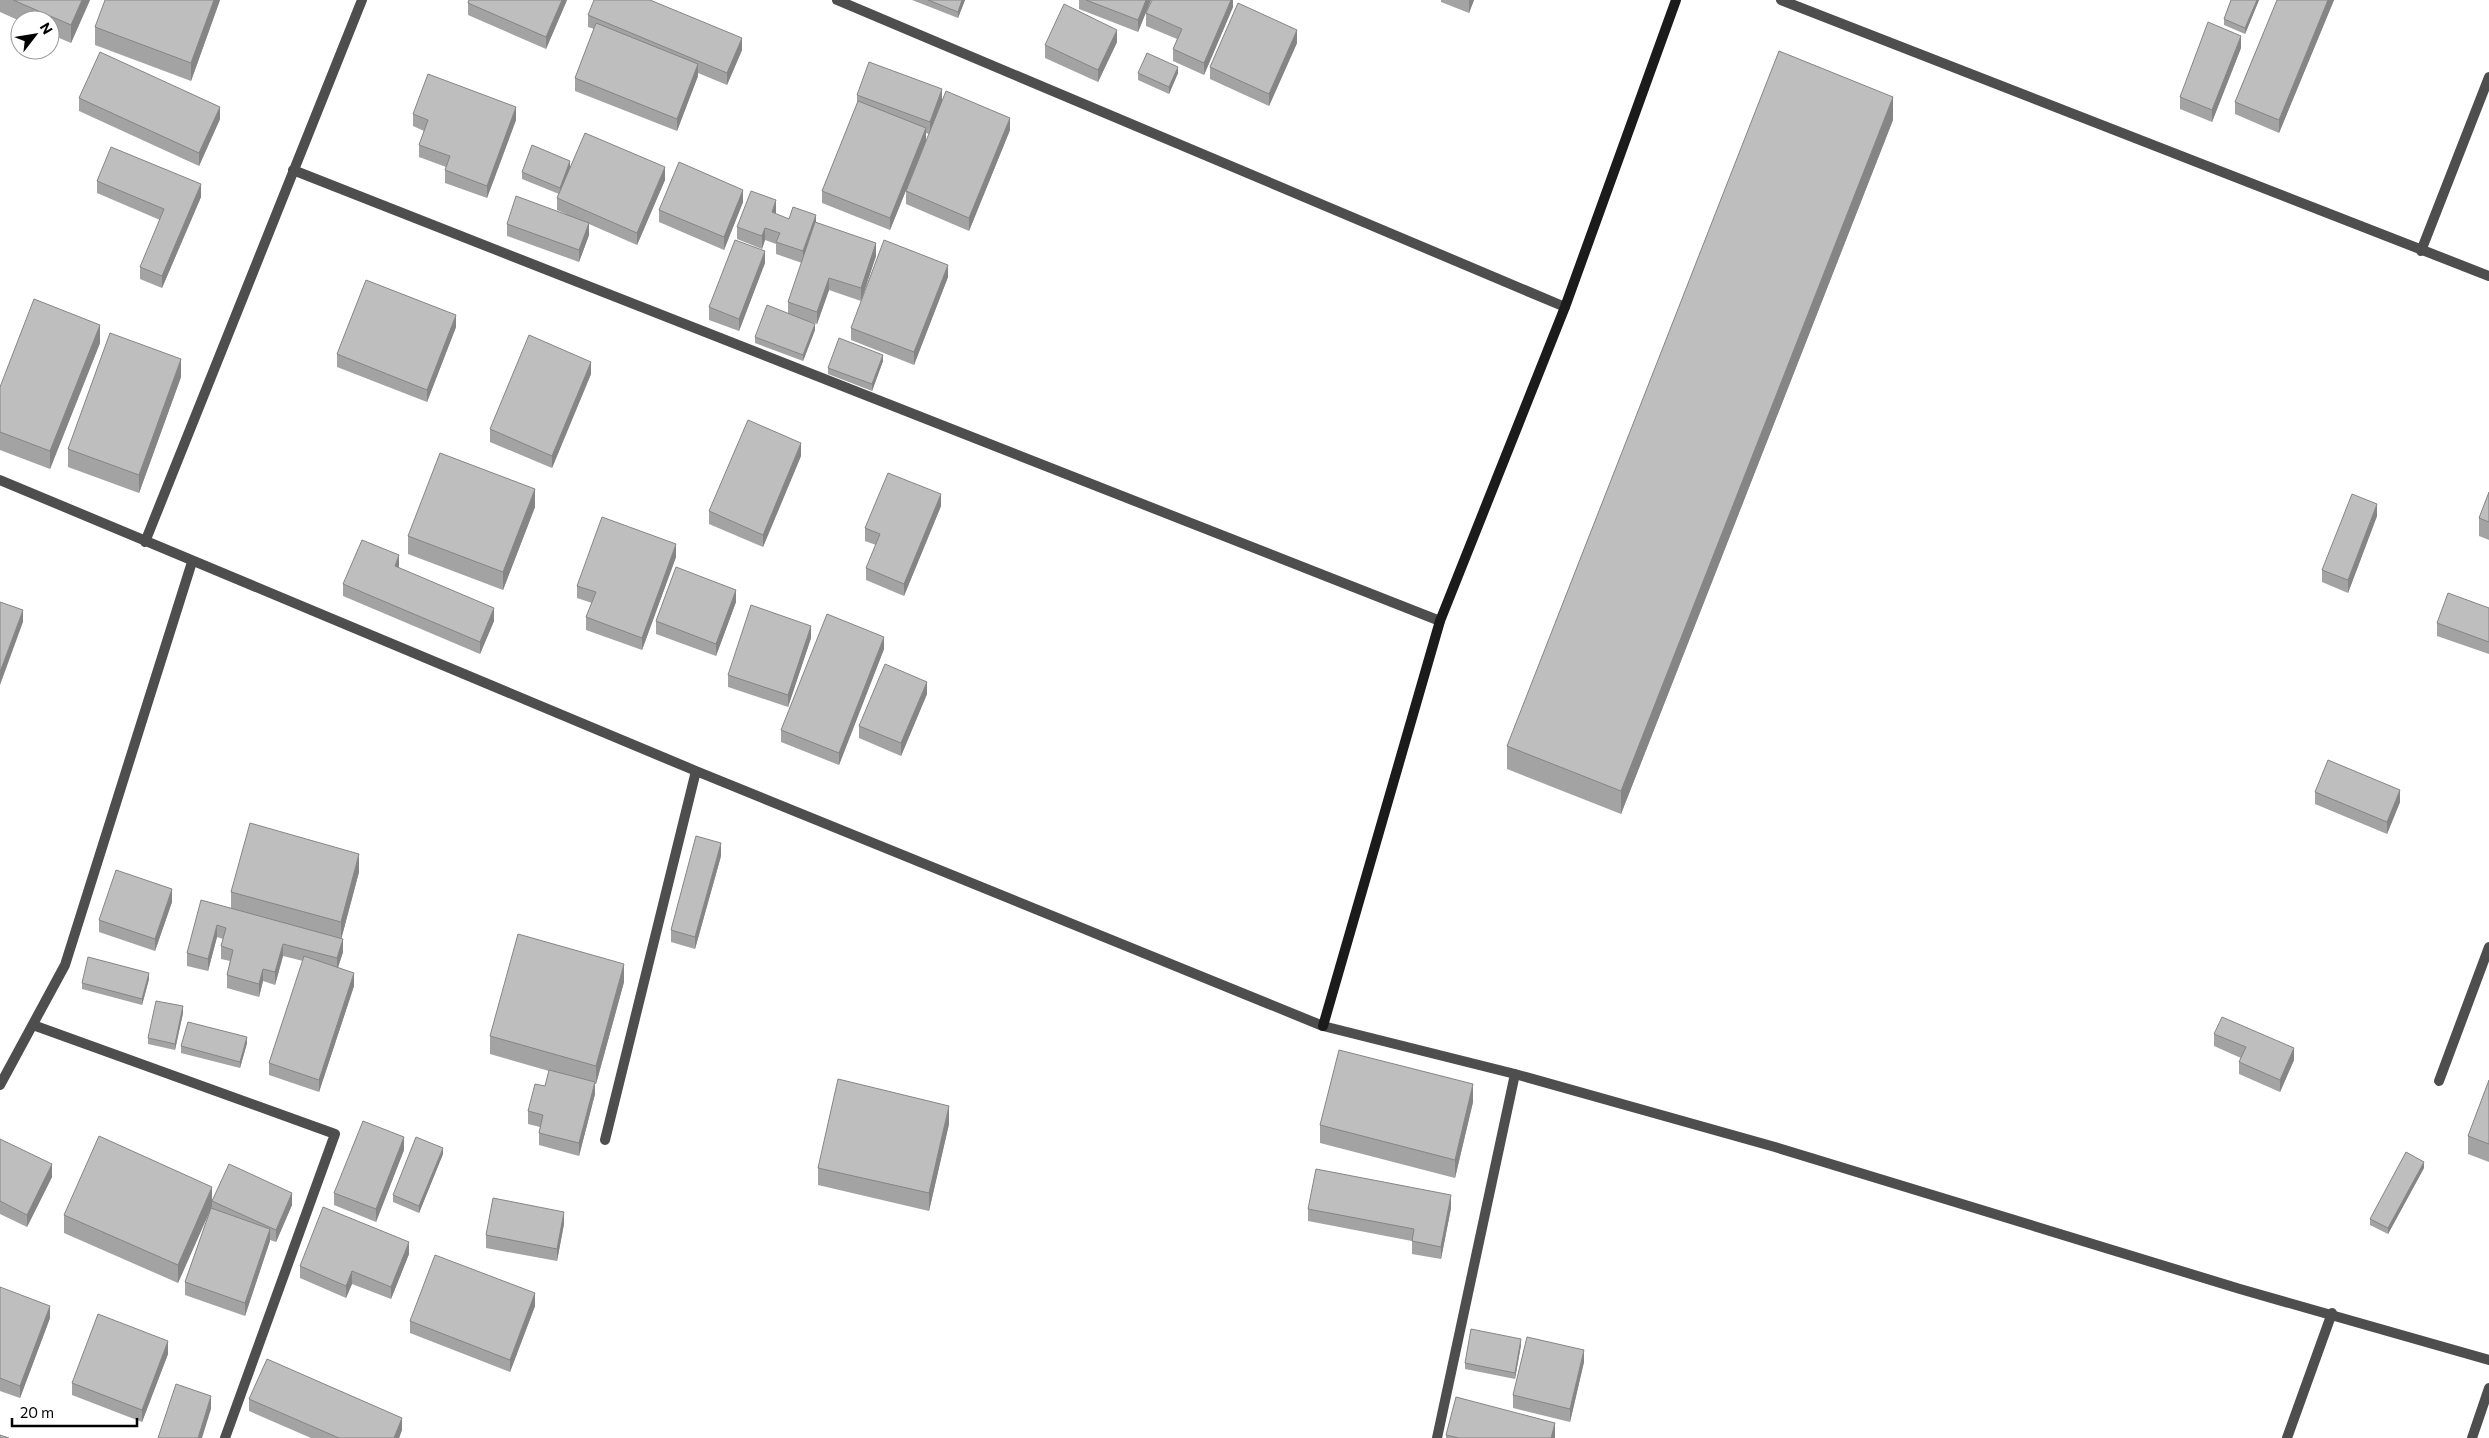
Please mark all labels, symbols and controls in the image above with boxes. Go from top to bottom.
north arrow [10,10,60,60]
text: N [37,19,57,37]
scale bar [12,1396,138,1428]
text: 20 m [20,1403,54,1421]

